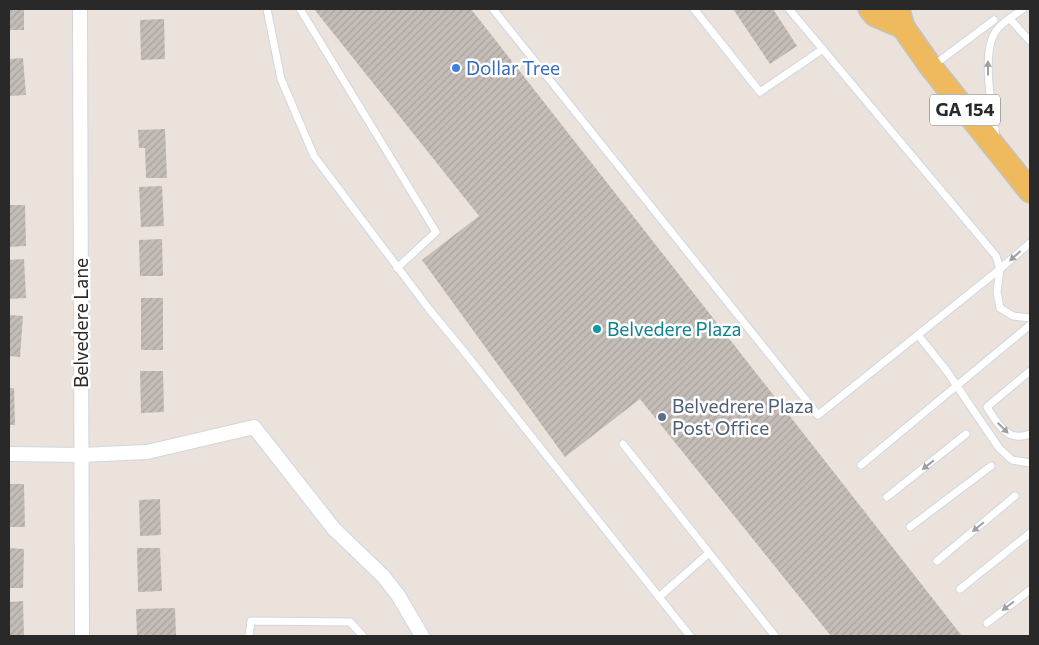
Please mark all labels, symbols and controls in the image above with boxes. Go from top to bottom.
place label: Dollar Tree [466,56,560,79]
one-way arrow [984,59,992,75]
marker: Dollar Tree [450,62,462,74]
road number: GA 154 [930,94,1000,126]
one-way arrow [1010,250,1022,262]
street label: Belvedere Lane [69,258,92,388]
place label: Belvedere Plaza [607,317,742,340]
marker: Belvedere Plaza [591,323,603,335]
place label: Belvedrere Plaza Post Office [672,394,814,439]
marker: Belvedrere Plaza Post Office [656,411,668,423]
one-way arrow [997,422,1009,434]
one-way arrow [922,459,935,470]
one-way arrow [971,522,984,533]
one-way arrow [1002,601,1015,612]

